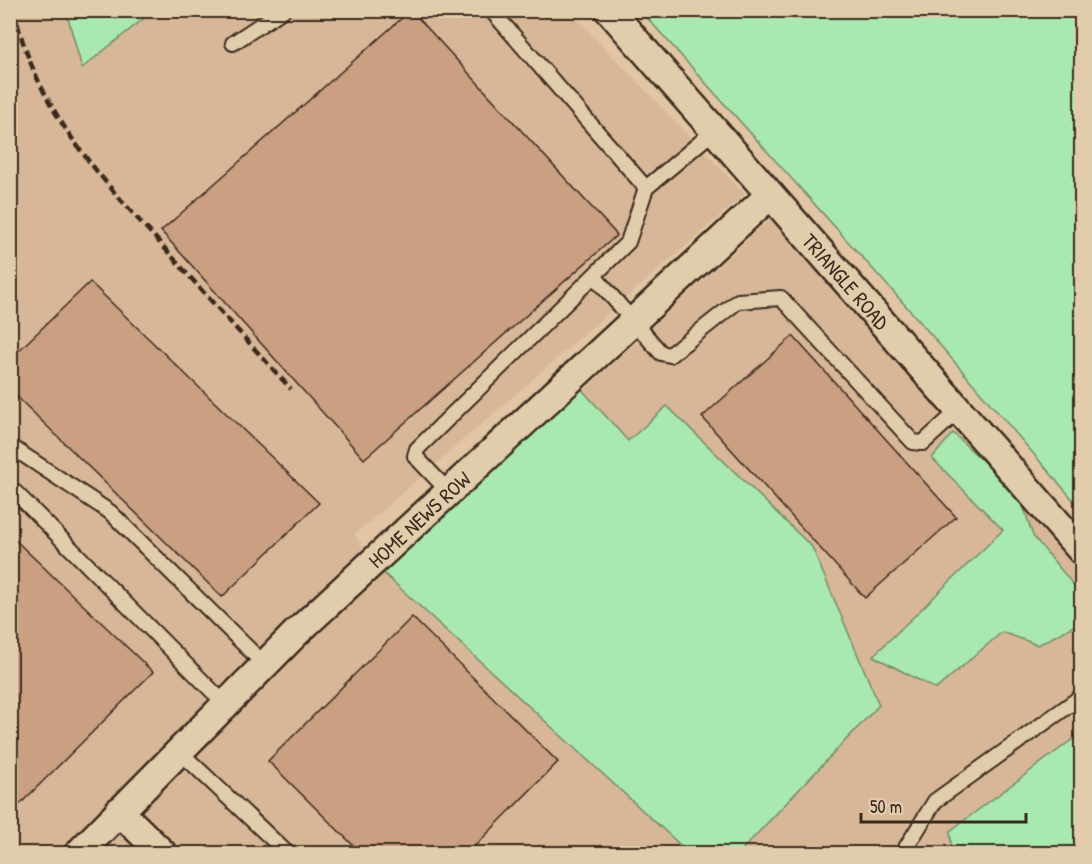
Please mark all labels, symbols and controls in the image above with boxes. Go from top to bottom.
street label: TRIANGLE ROAD [796,227,896,335]
street label: HOME NEWS ROW [361,464,477,574]
scale bar [861,786,1026,824]
text: 50 m [870,794,902,819]

